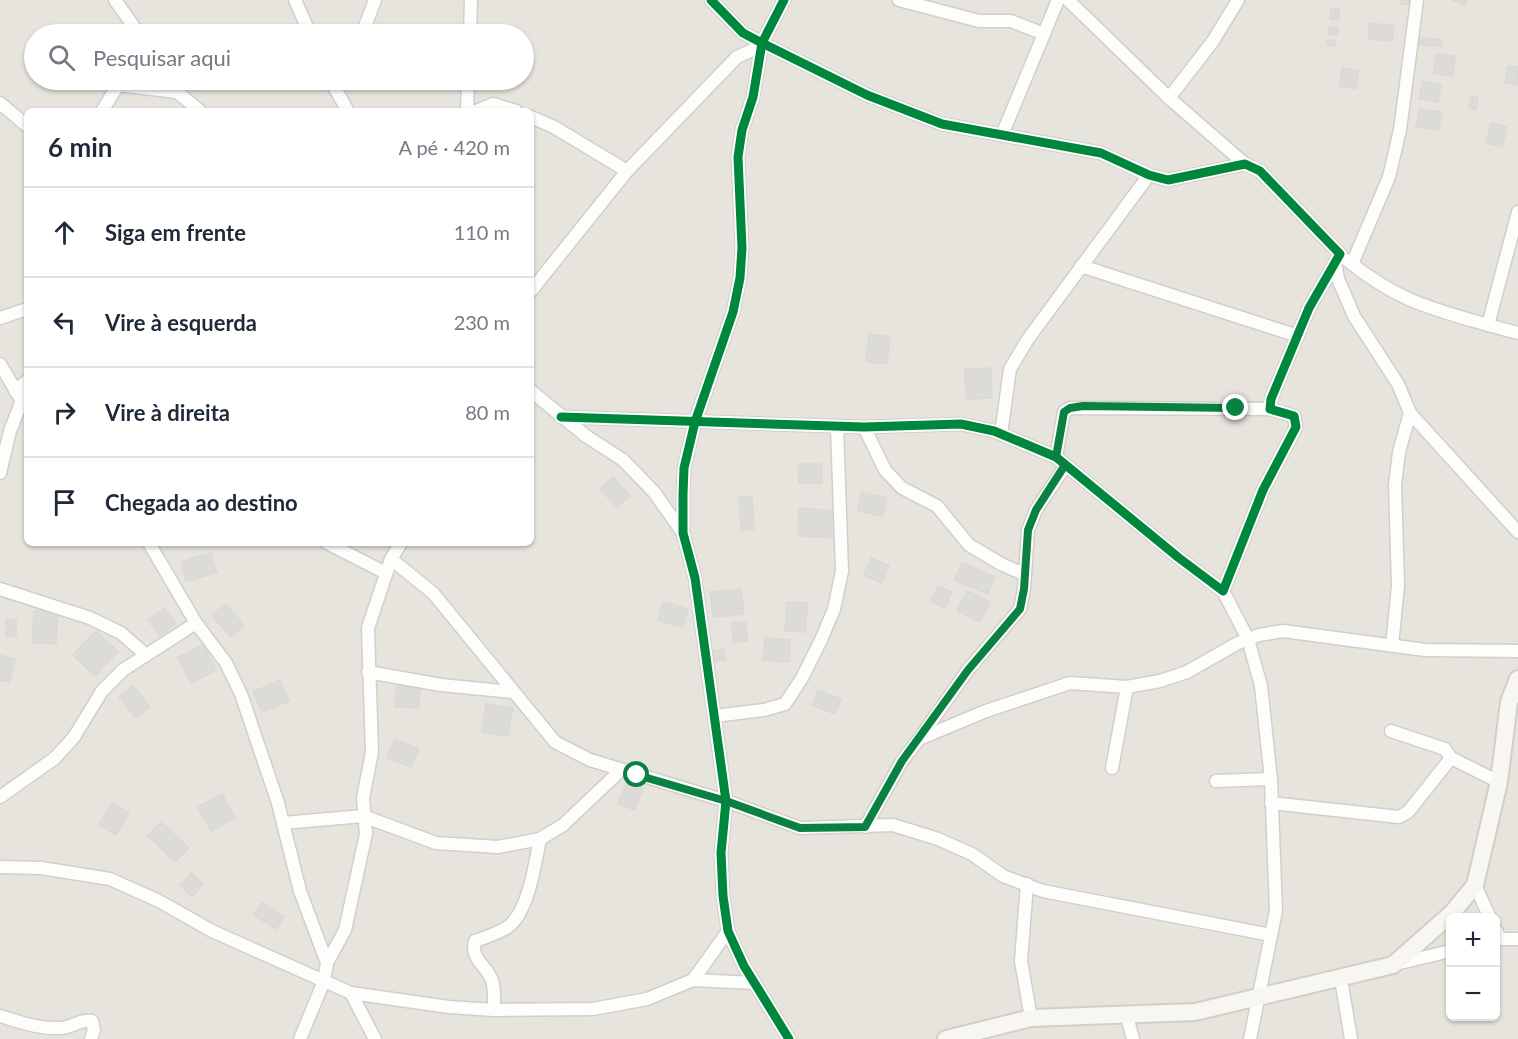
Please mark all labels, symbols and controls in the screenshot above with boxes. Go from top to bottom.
search box [24,24,534,90]
icon: search [45,41,78,74]
text: Pesquisar aqui [93,44,231,71]
text: 6 min [48,131,112,163]
text: A pé · 420 m [398,135,510,159]
icon: ahead [48,216,81,249]
text: Siga em frente [105,219,246,246]
text: 110 m [454,220,510,244]
icon: left [48,306,81,339]
text: Vire à esquerda [105,309,257,336]
text: 230 m [454,310,510,334]
route end [1222,394,1248,420]
icon: right [48,396,81,429]
text: Vire à direita [105,399,230,426]
text: 80 m [465,400,510,424]
icon: arrive [48,486,81,519]
text: Chegada ao destino [105,489,298,516]
route start [623,761,649,787]
map controls [1446,913,1500,1021]
button: + [1446,913,1500,967]
button: − [1446,967,1500,1021]

